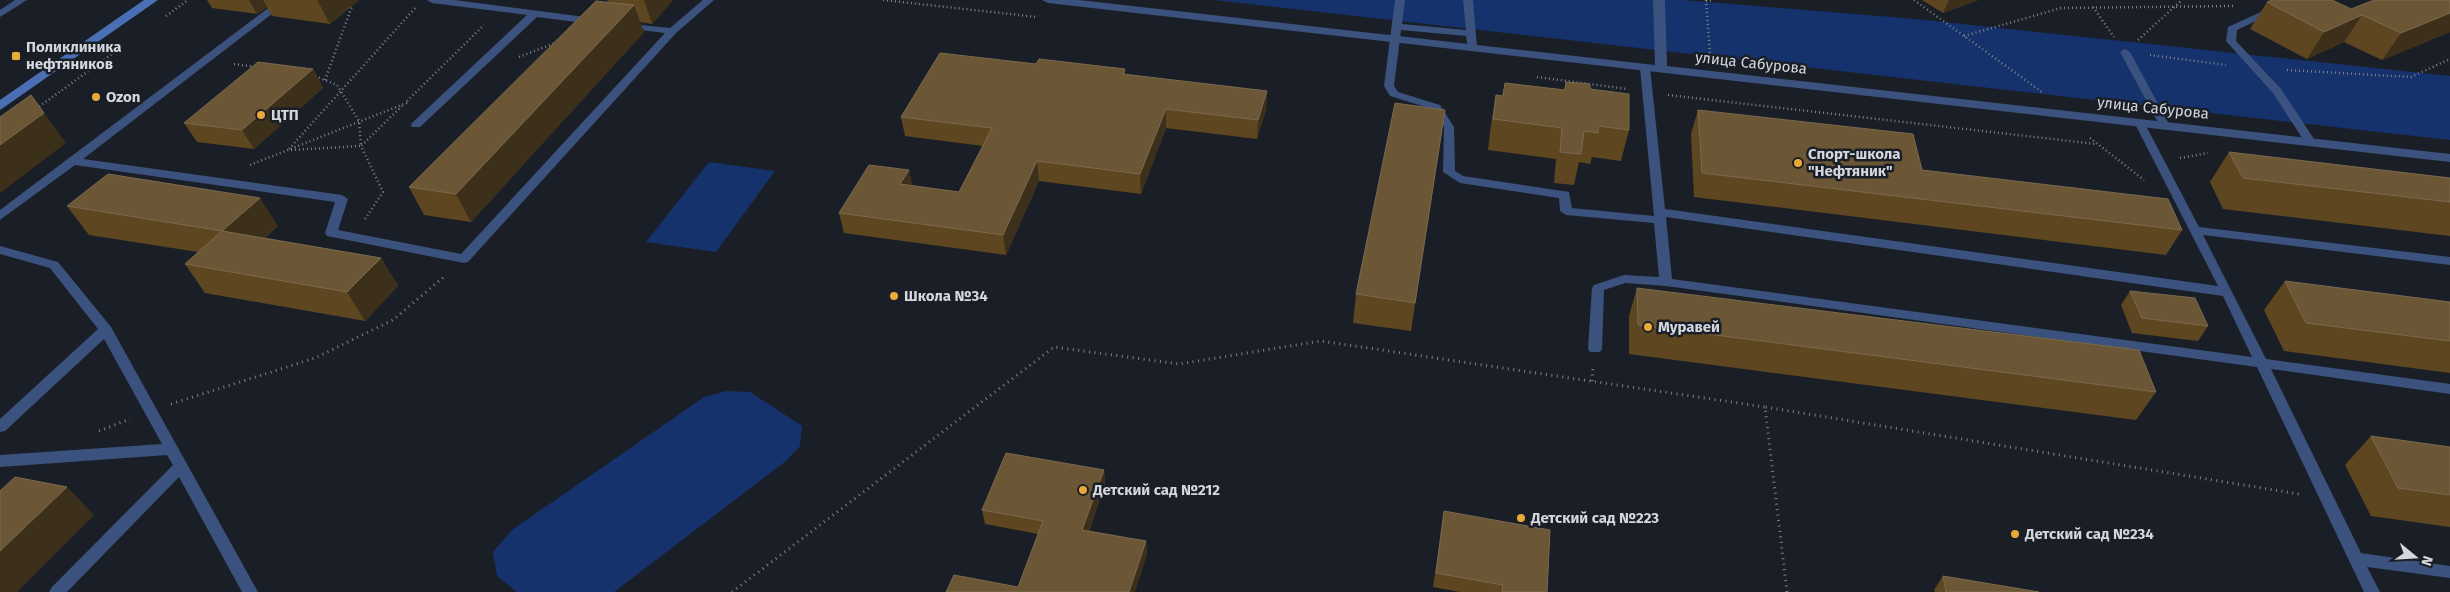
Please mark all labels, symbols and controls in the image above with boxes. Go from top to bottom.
place label: Поликлиника нефтяников [26,38,122,73]
street label: улица Сабурова [1694,48,1808,78]
marker: Поликлиника нефтяников [10,50,22,62]
place label: Ozon [106,88,140,106]
marker: Ozon [90,91,102,103]
street label: улица Сабурова [2096,93,2210,123]
place label: ЦТП [271,106,299,124]
marker: ЦТП [255,109,267,121]
place label: Спорт-школа "Нефтяник" [1808,145,1901,180]
marker: Спорт-школа "Нефтяник" [1792,157,1804,169]
place label: Школа №34 [904,287,988,305]
marker: Школа №34 [888,290,900,302]
place label: Муравей [1658,318,1720,336]
marker: Муравей [1642,321,1654,333]
place label: Детский сад №212 [1092,481,1220,499]
marker: Детский сад №212 [1077,484,1089,496]
place label: Детский сад №223 [1530,509,1659,527]
marker: Детский сад №223 [1515,512,1527,524]
place label: Детский сад №234 [2024,525,2154,543]
marker: Детский сад №234 [2009,528,2021,540]
north arrow [2390,532,2440,582]
text: N [2417,554,2436,568]

